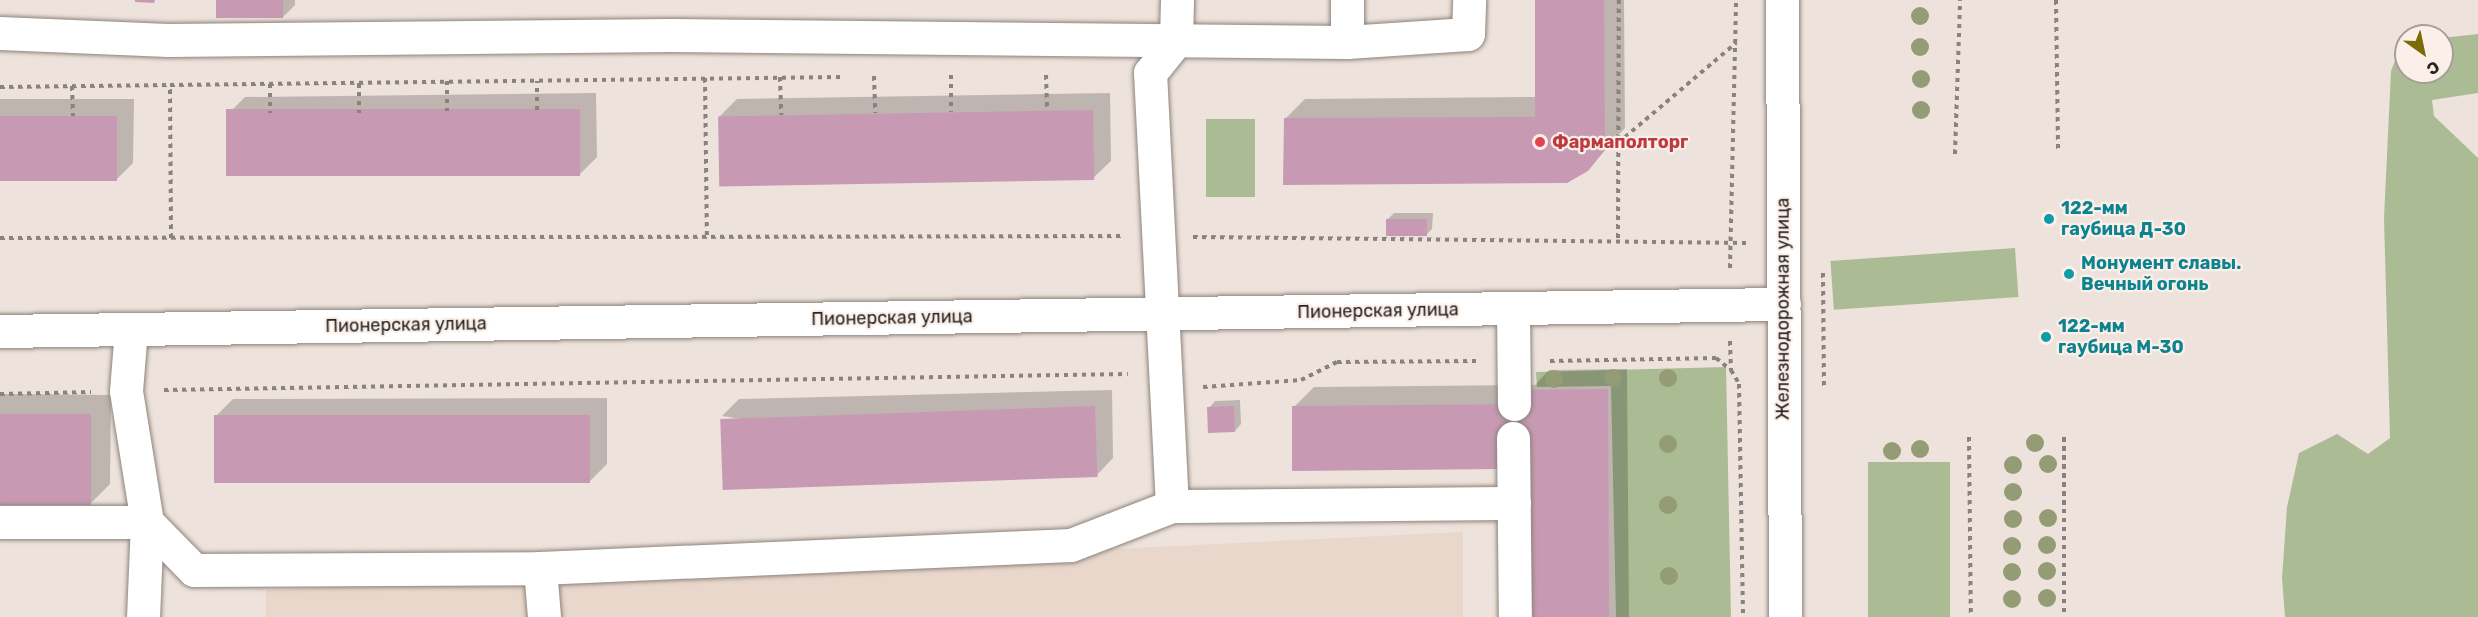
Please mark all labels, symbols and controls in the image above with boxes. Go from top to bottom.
north arrow [2394,24,2454,84]
text: С [2423,57,2443,79]
place label: Фармаполторг [1552,131,1688,153]
marker: Фармаполторг [1533,135,1547,149]
street label: Железнодорожная улица [1772,198,1794,420]
place label: 122-мм гаубица Д-30 [2061,198,2186,240]
marker: 122-мм гаубица Д-30 [2042,212,2056,226]
place label: Монумент славы. Вечный огонь [2081,253,2241,296]
marker: Монумент славы. Вечный огонь [2062,267,2076,281]
street label: Пионерская улица [1297,299,1459,323]
street label: Пионерская улица [811,306,973,330]
street label: Пионерская улица [325,313,487,337]
place label: 122-мм гаубица М-30 [2058,316,2184,358]
marker: 122-мм гаубица М-30 [2039,330,2053,344]

